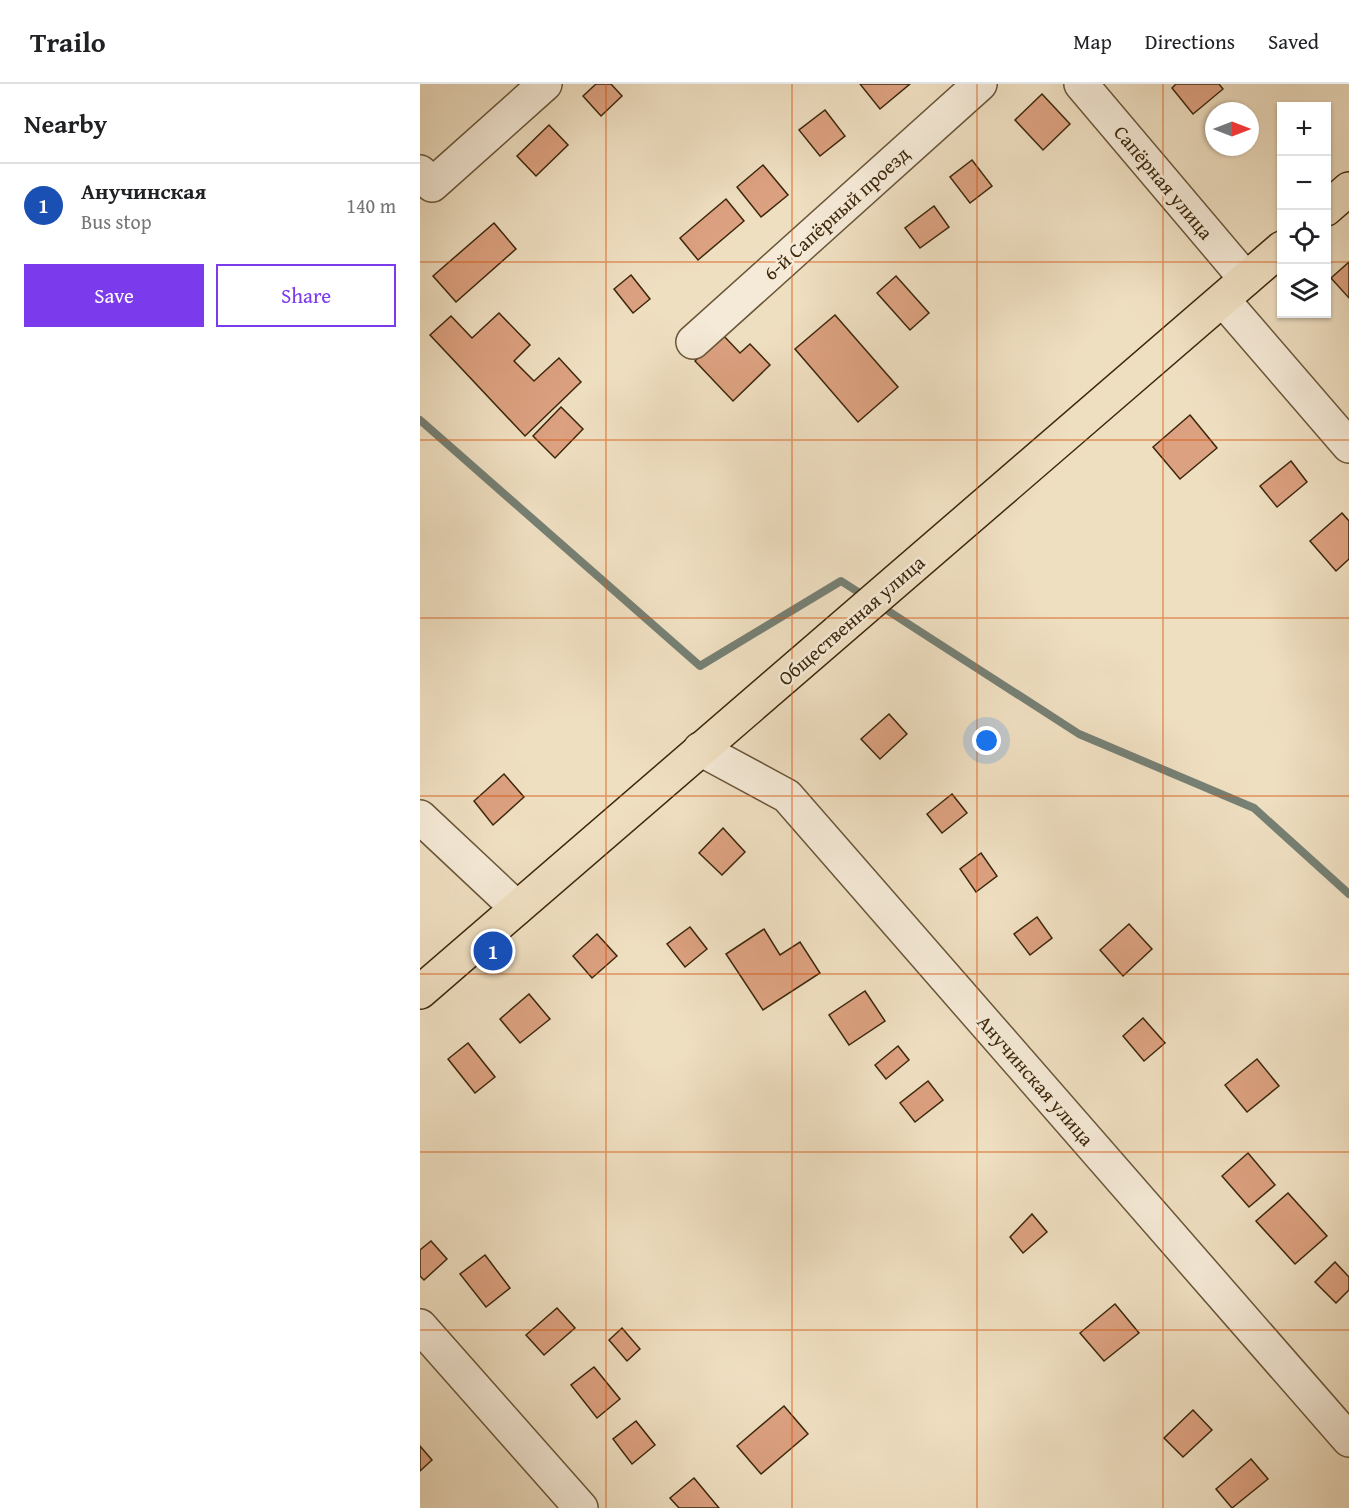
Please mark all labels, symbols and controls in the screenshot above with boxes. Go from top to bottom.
text: Trailo [30,21,106,62]
text: Map [1073,26,1112,57]
text: Directions [1145,26,1235,57]
text: Saved [1268,26,1319,57]
north arrow [1205,102,1259,156]
map controls [1277,102,1331,318]
button: + [1277,102,1331,156]
text: Nearby [24,104,107,143]
street label: Сапёрная улица [1107,118,1221,246]
street label: 6-й Сапёрный проезд [757,139,916,287]
button: − [1277,156,1331,210]
text: Анучинская [81,175,206,207]
text: 1 [38,191,49,220]
text: 140 m [346,191,396,220]
text: Bus stop [81,207,152,236]
button: locate [1277,210,1331,264]
button: Save [24,264,204,327]
button: Share [216,264,396,327]
button: layers [1277,264,1331,318]
street label: Общественная улица [771,548,931,692]
your location [972,726,1001,755]
pin: 1 [474,928,512,974]
street label: Анучинская улица [971,1008,1102,1152]

